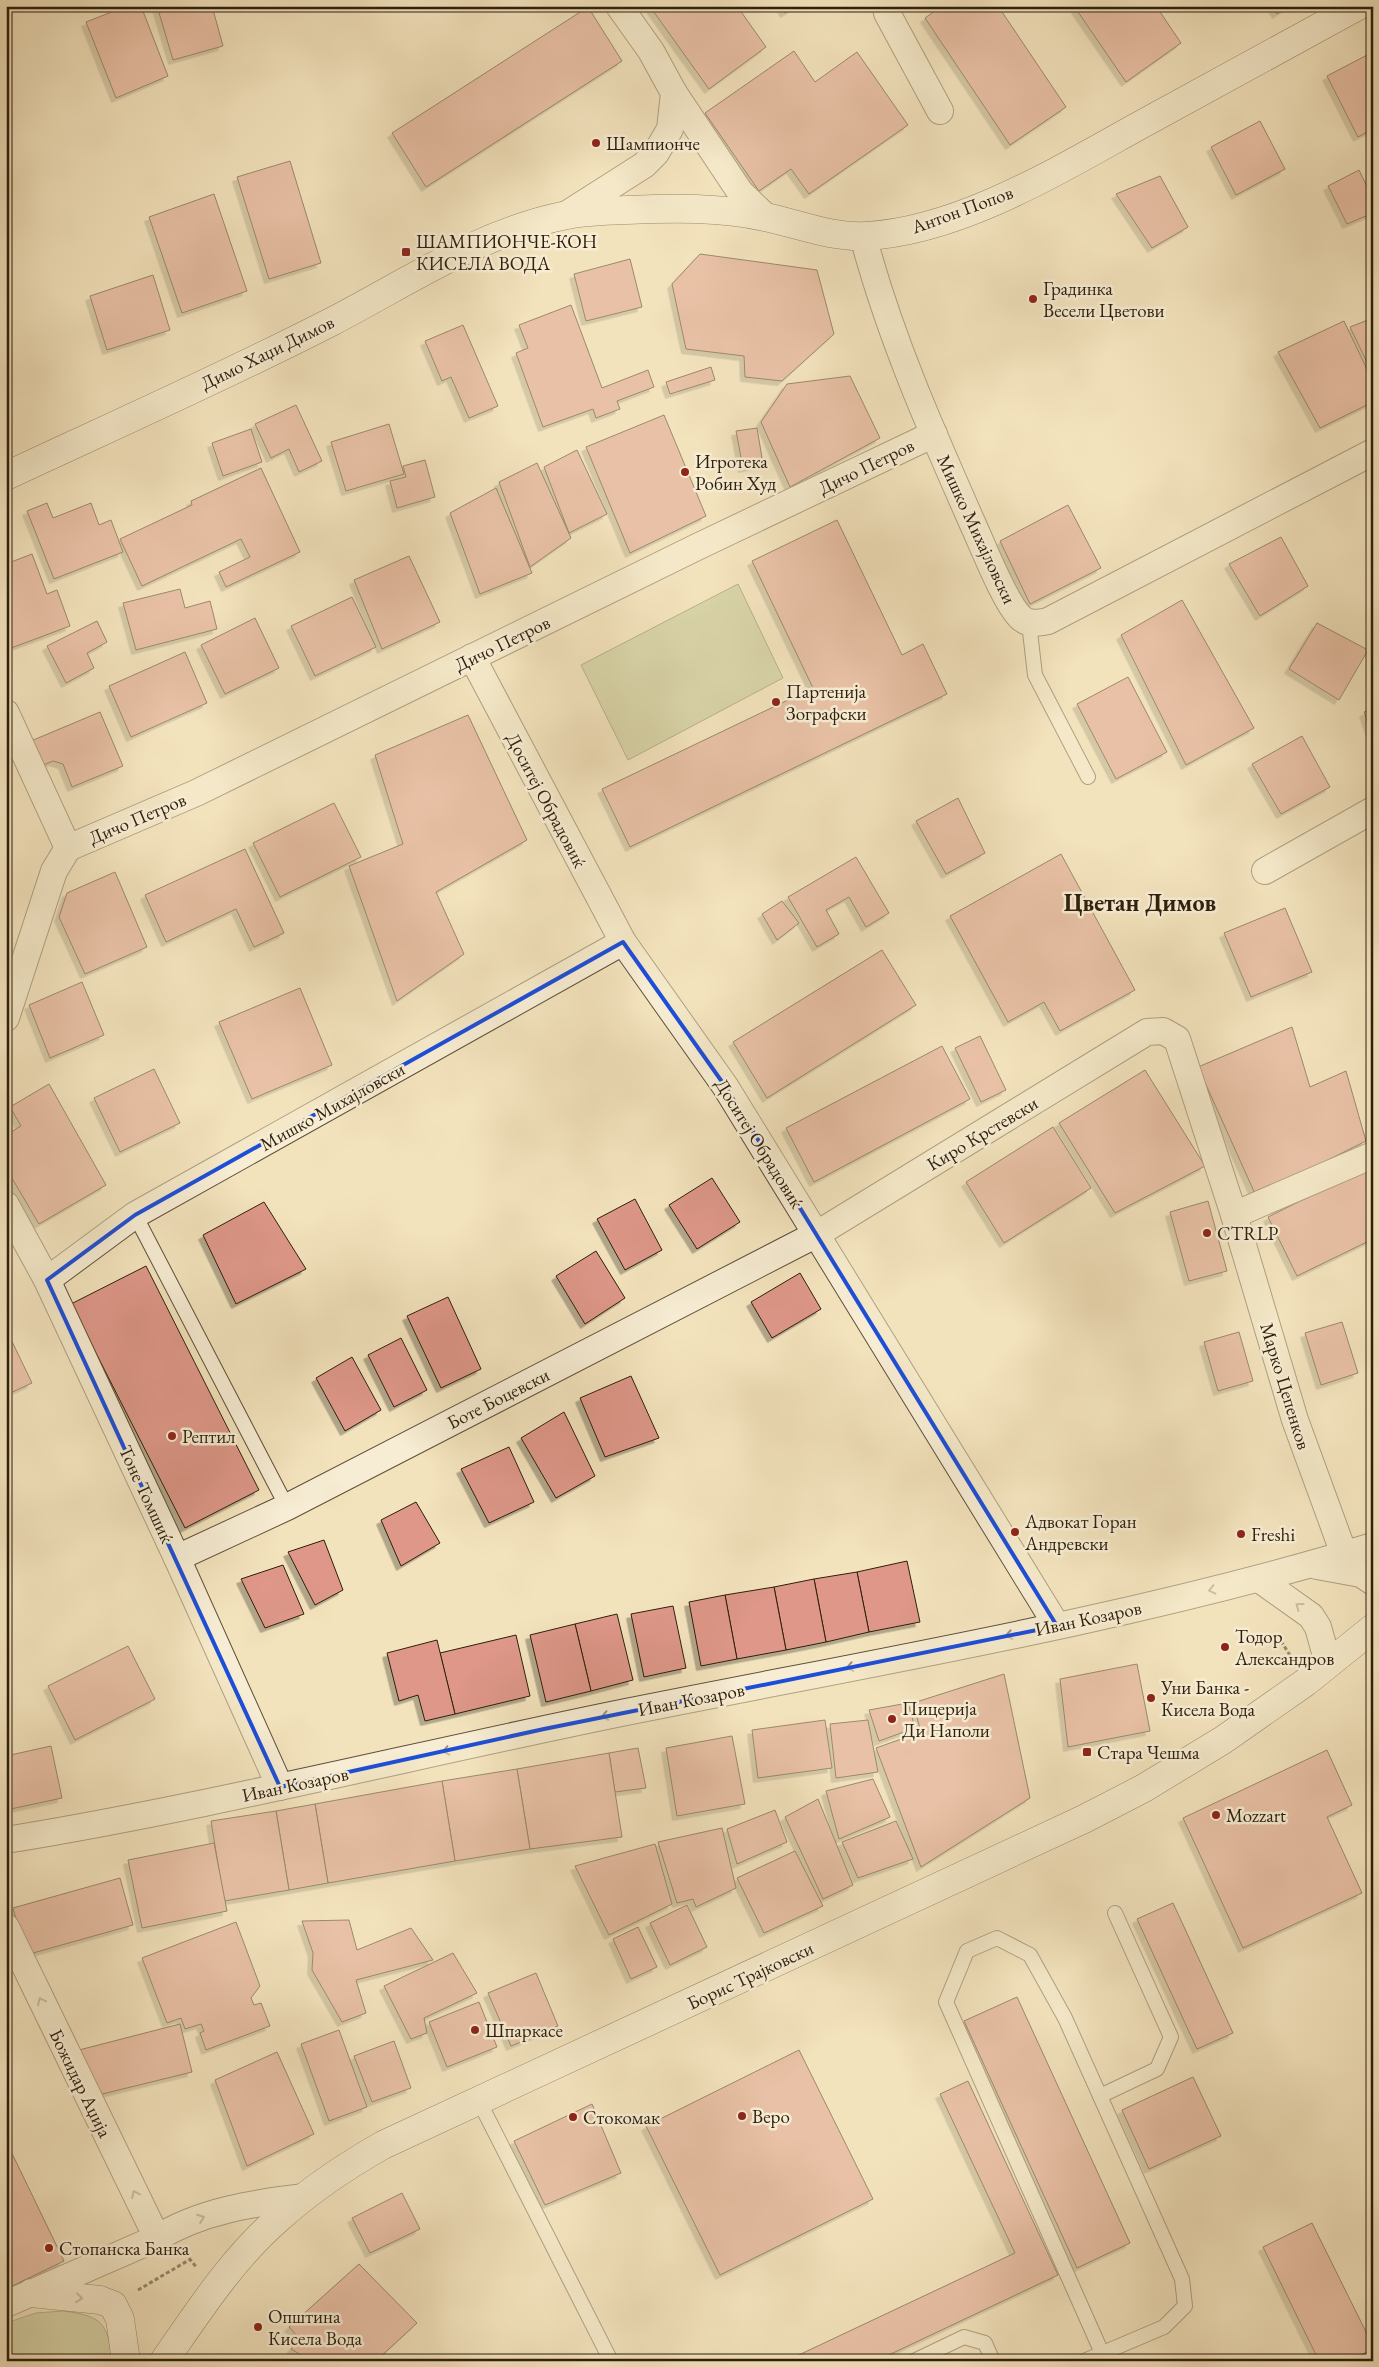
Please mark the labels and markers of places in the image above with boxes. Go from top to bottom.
place label: Шампионче [606,131,700,156]
marker: Шампионче [590,137,602,149]
place label: ШАМПИОНЧЕ-КОН КИСЕЛА ВОДА [416,229,597,276]
marker: ШАМПИОНЧЕ-КОН КИСЕЛА ВОДА [400,246,412,258]
place label: Градинка Весели Цветови [1043,276,1165,323]
marker: Градинка Весели Цветови [1027,293,1039,305]
place label: Игротека Робин Худ [695,449,777,496]
marker: Игротека Робин Худ [679,466,691,478]
place label: Партенија Зографски [786,679,867,726]
marker: Партенија Зографски [770,696,782,708]
place label: CTRLP [1217,1221,1279,1246]
marker: CTRLP [1201,1227,1213,1239]
place label: Рептил [182,1424,235,1449]
marker: Рептил [166,1430,178,1442]
place label: Адвокат Горан Андревски [1024,1509,1137,1556]
place label: Freshi [1251,1522,1295,1547]
marker: Адвокат Горан Андревски [1009,1526,1021,1538]
marker: Freshi [1235,1528,1247,1540]
place label: Тодор Александров [1234,1624,1334,1671]
marker: Тодор Александров [1219,1641,1231,1653]
place label: Уни Банка - Кисела Вода [1160,1675,1256,1722]
marker: Уни Банка - Кисела Вода [1145,1692,1157,1704]
place label: Пицерија Ди Наполи [902,1696,990,1743]
marker: Пицерија Ди Наполи [886,1713,898,1725]
place label: Стара Чешма [1097,1740,1200,1765]
marker: Стара Чешма [1081,1746,1093,1758]
place label: Mozzart [1226,1803,1286,1828]
marker: Mozzart [1210,1809,1222,1821]
place label: Шпаркасе [485,2018,563,2043]
marker: Шпаркасе [469,2024,481,2036]
place label: Веро [752,2104,790,2129]
place label: Стокомак [583,2105,660,2130]
marker: Веро [736,2110,748,2122]
marker: Стокомак [567,2111,579,2123]
place label: Стопанска Банка [59,2236,190,2261]
marker: Стопанска Банка [43,2242,55,2254]
place label: Општина Кисела Вода [268,2304,363,2351]
marker: Општина Кисела Вода [252,2321,264,2333]

